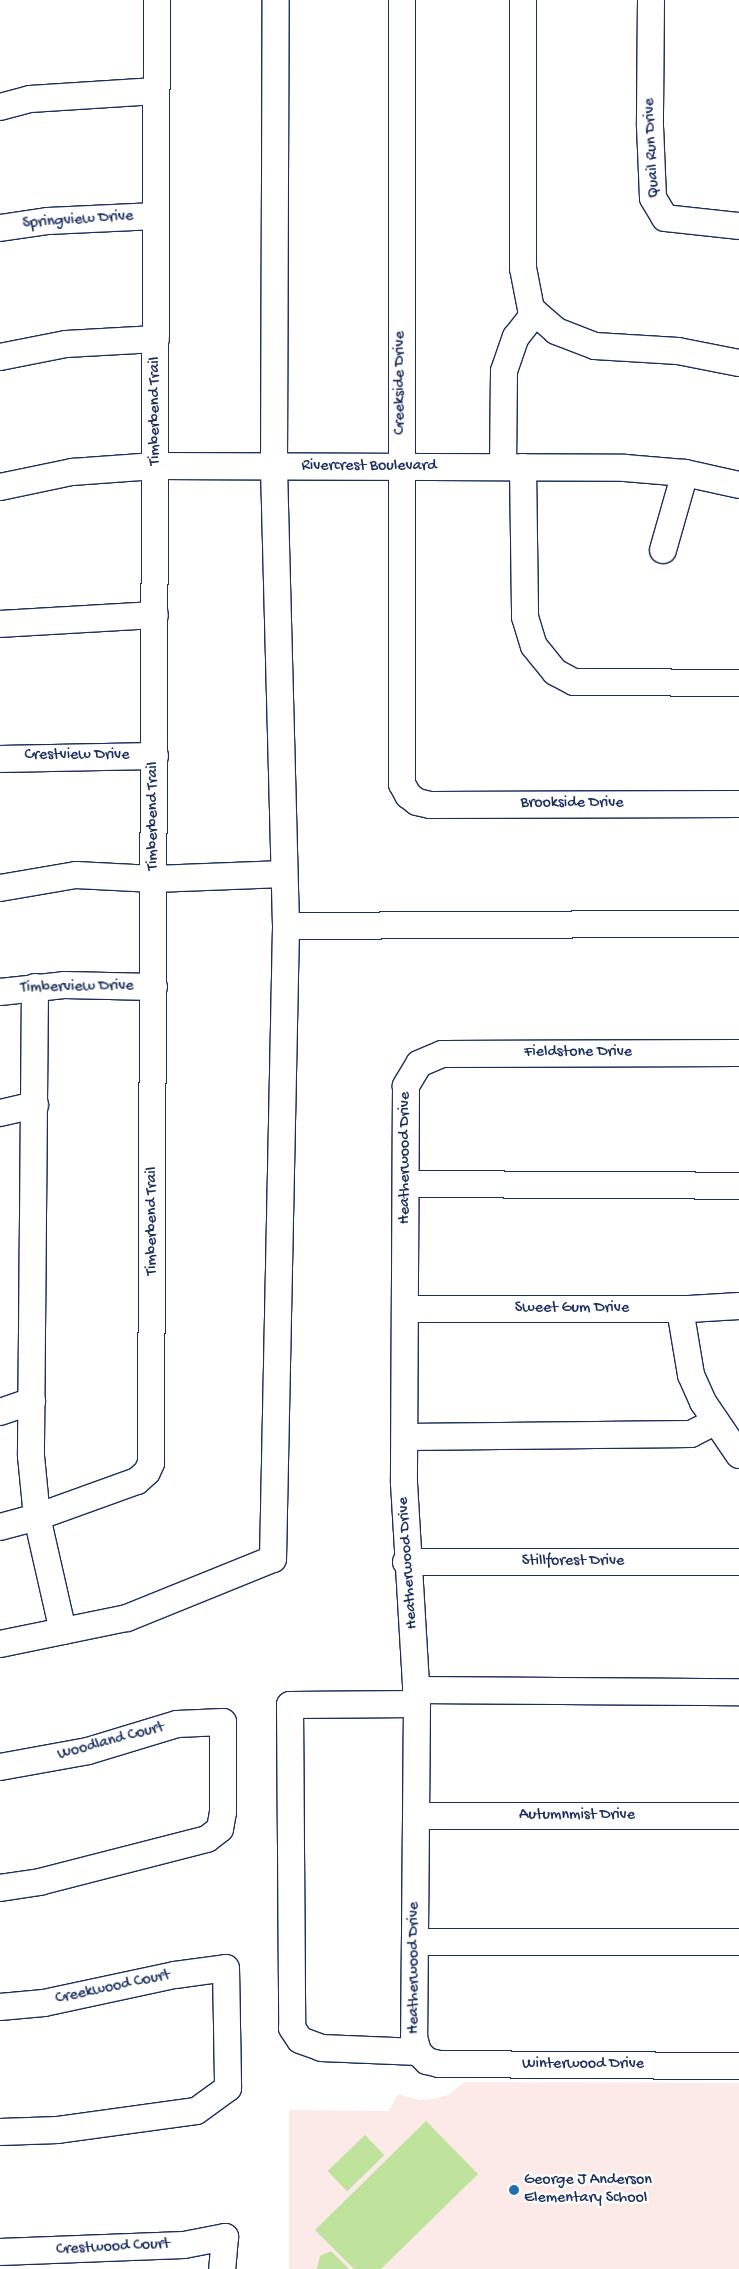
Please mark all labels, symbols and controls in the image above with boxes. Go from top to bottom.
street label: Quail Run Drive [641,98,665,198]
street label: Springview Drive [22,208,134,234]
street label: Creekside Drive [391,331,411,435]
street label: Timberbend Trail [146,357,166,465]
street label: Rivercrest Boulevard [301,457,437,477]
street label: Crestview Drive [25,746,129,766]
street label: Timberbend Trail [144,762,164,870]
street label: Brookside Drive [520,794,624,814]
street label: Timberview Drive [20,977,134,999]
street label: Fieldstone Drive [524,1043,632,1063]
street label: Heatherwood Drive [396,1092,416,1224]
street label: Timberbend Trail [143,1167,163,1275]
street label: Sweet Gum Drive [515,1299,629,1319]
street label: Heatherwood Drive [395,1496,423,1630]
street label: Stillforest Drive [522,1552,624,1572]
street label: Woodland Court [56,1719,166,1765]
street label: Autumnmist Drive [519,1806,635,1826]
street label: Heatherwood Drive [405,1902,425,2034]
street label: Creekwood Court [54,1966,172,2010]
street label: Winterwood Drive [522,2055,644,2075]
place label: George J Anderson Elementary School [524,2171,652,2209]
marker: George J Anderson Elementary School [508,2184,520,2196]
street label: Crestwood Court [56,2235,170,2261]

